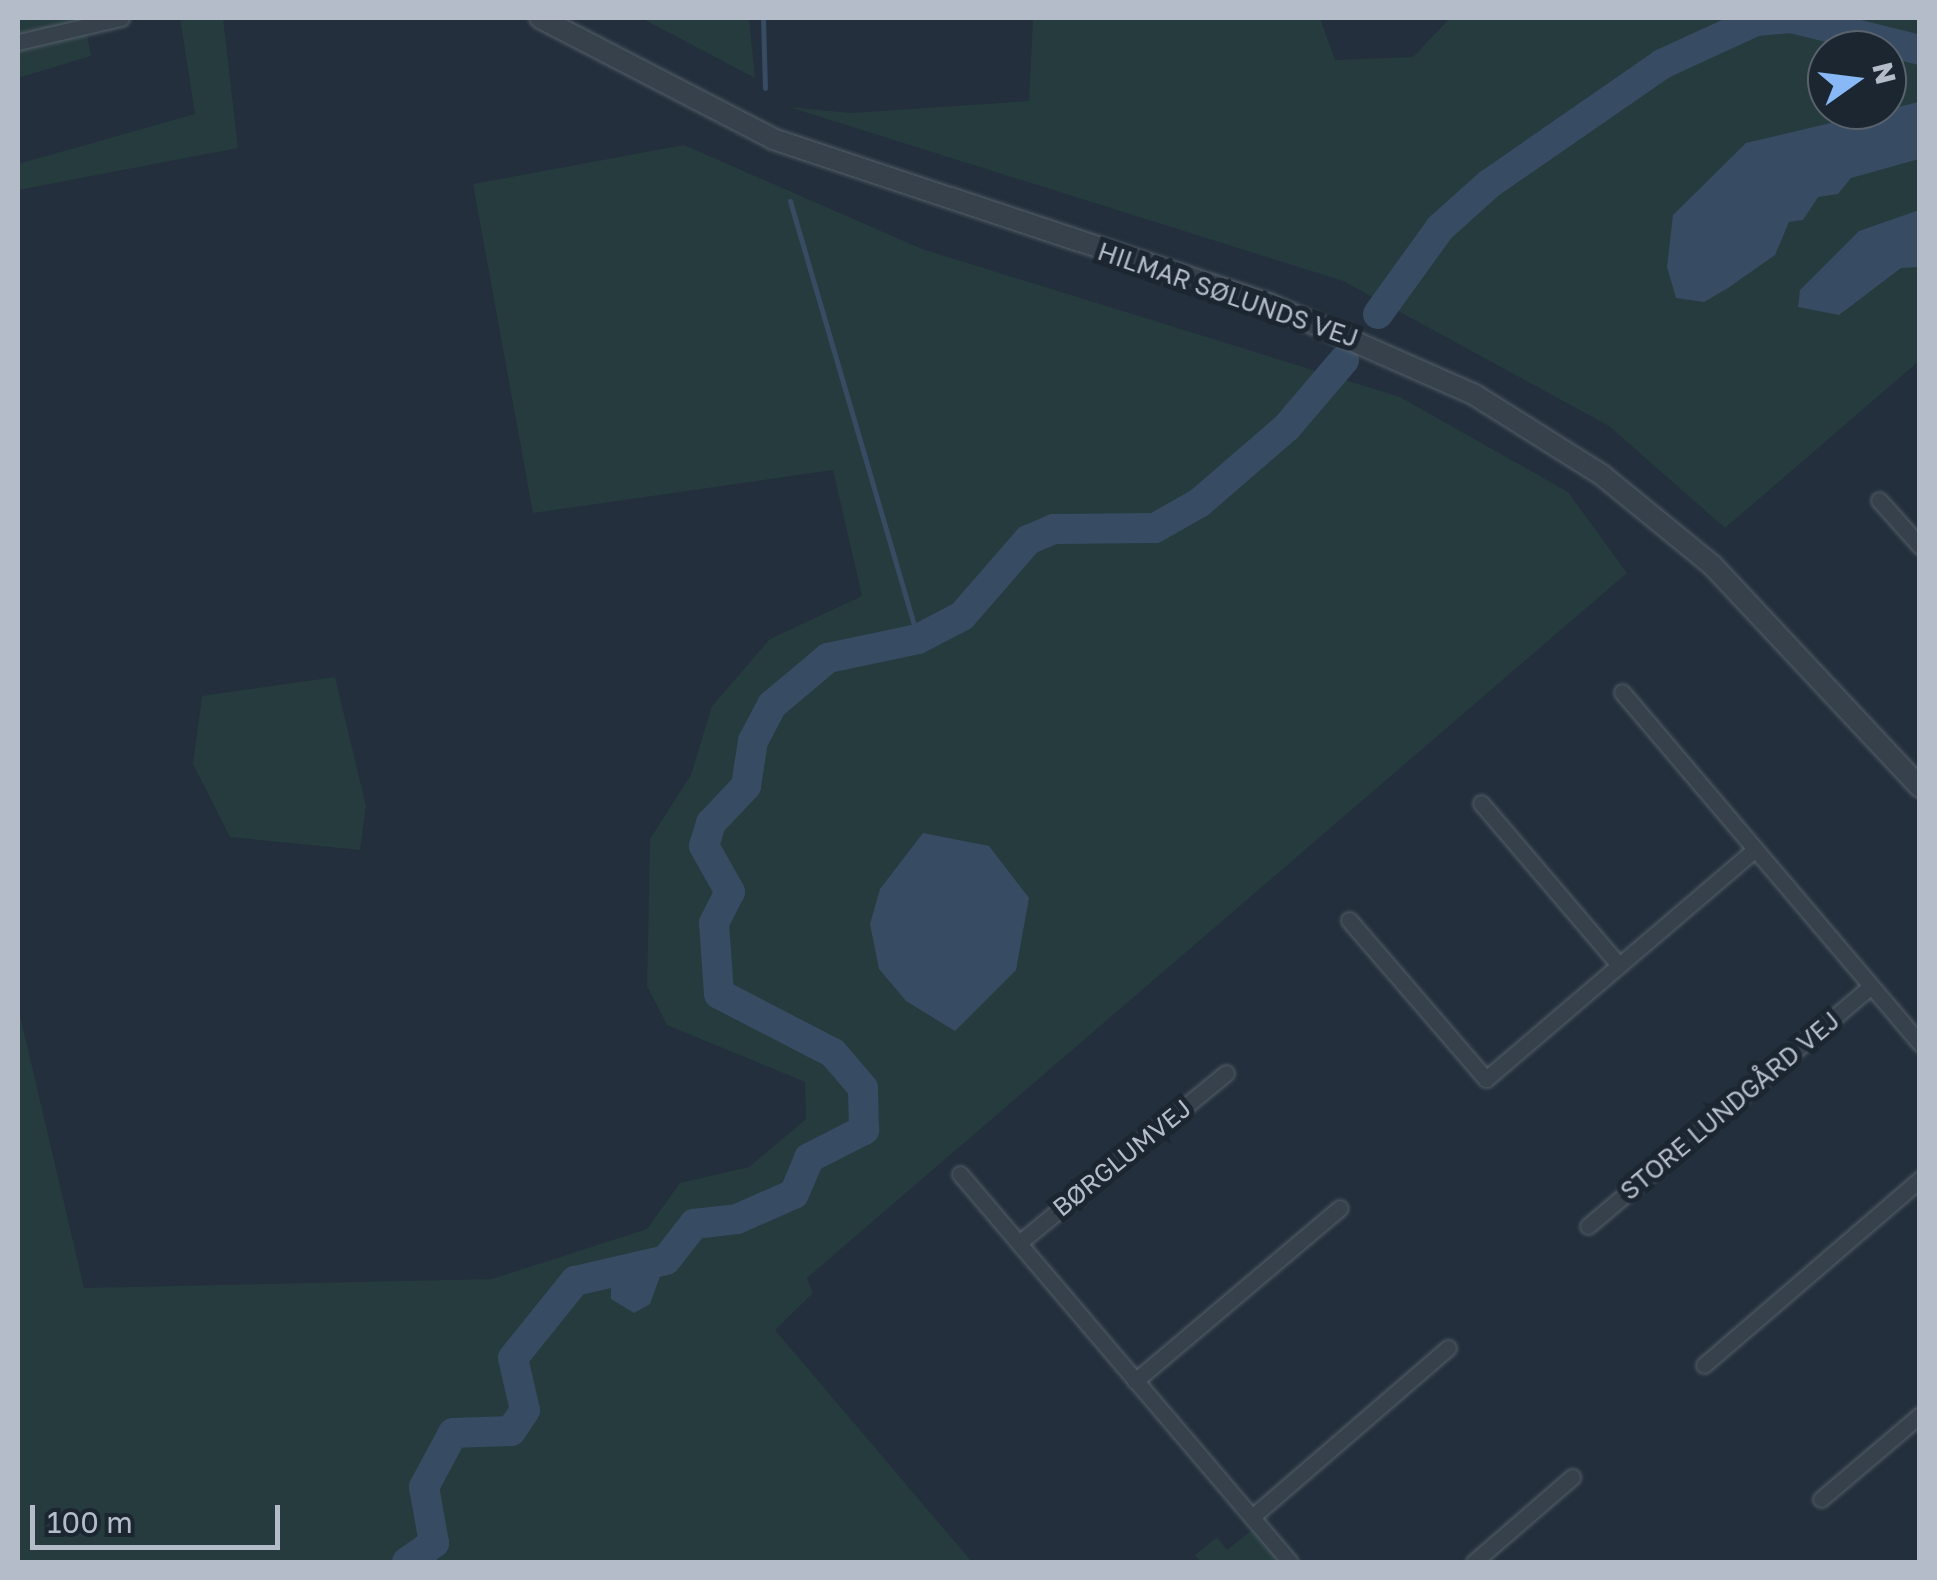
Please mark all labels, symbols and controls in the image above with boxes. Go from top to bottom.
north arrow [1807,30,1907,130]
text: N [1866,59,1903,87]
street label: HILMAR SØLUNDS VEJ [1094,236,1362,354]
street label: STORE LUNDGÅRD VEJ [1614,1006,1846,1206]
street label: BØRGLUMVEJ [1047,1093,1197,1223]
scale bar [35,1485,285,1547]
text: 100 m [47,1504,133,1540]

